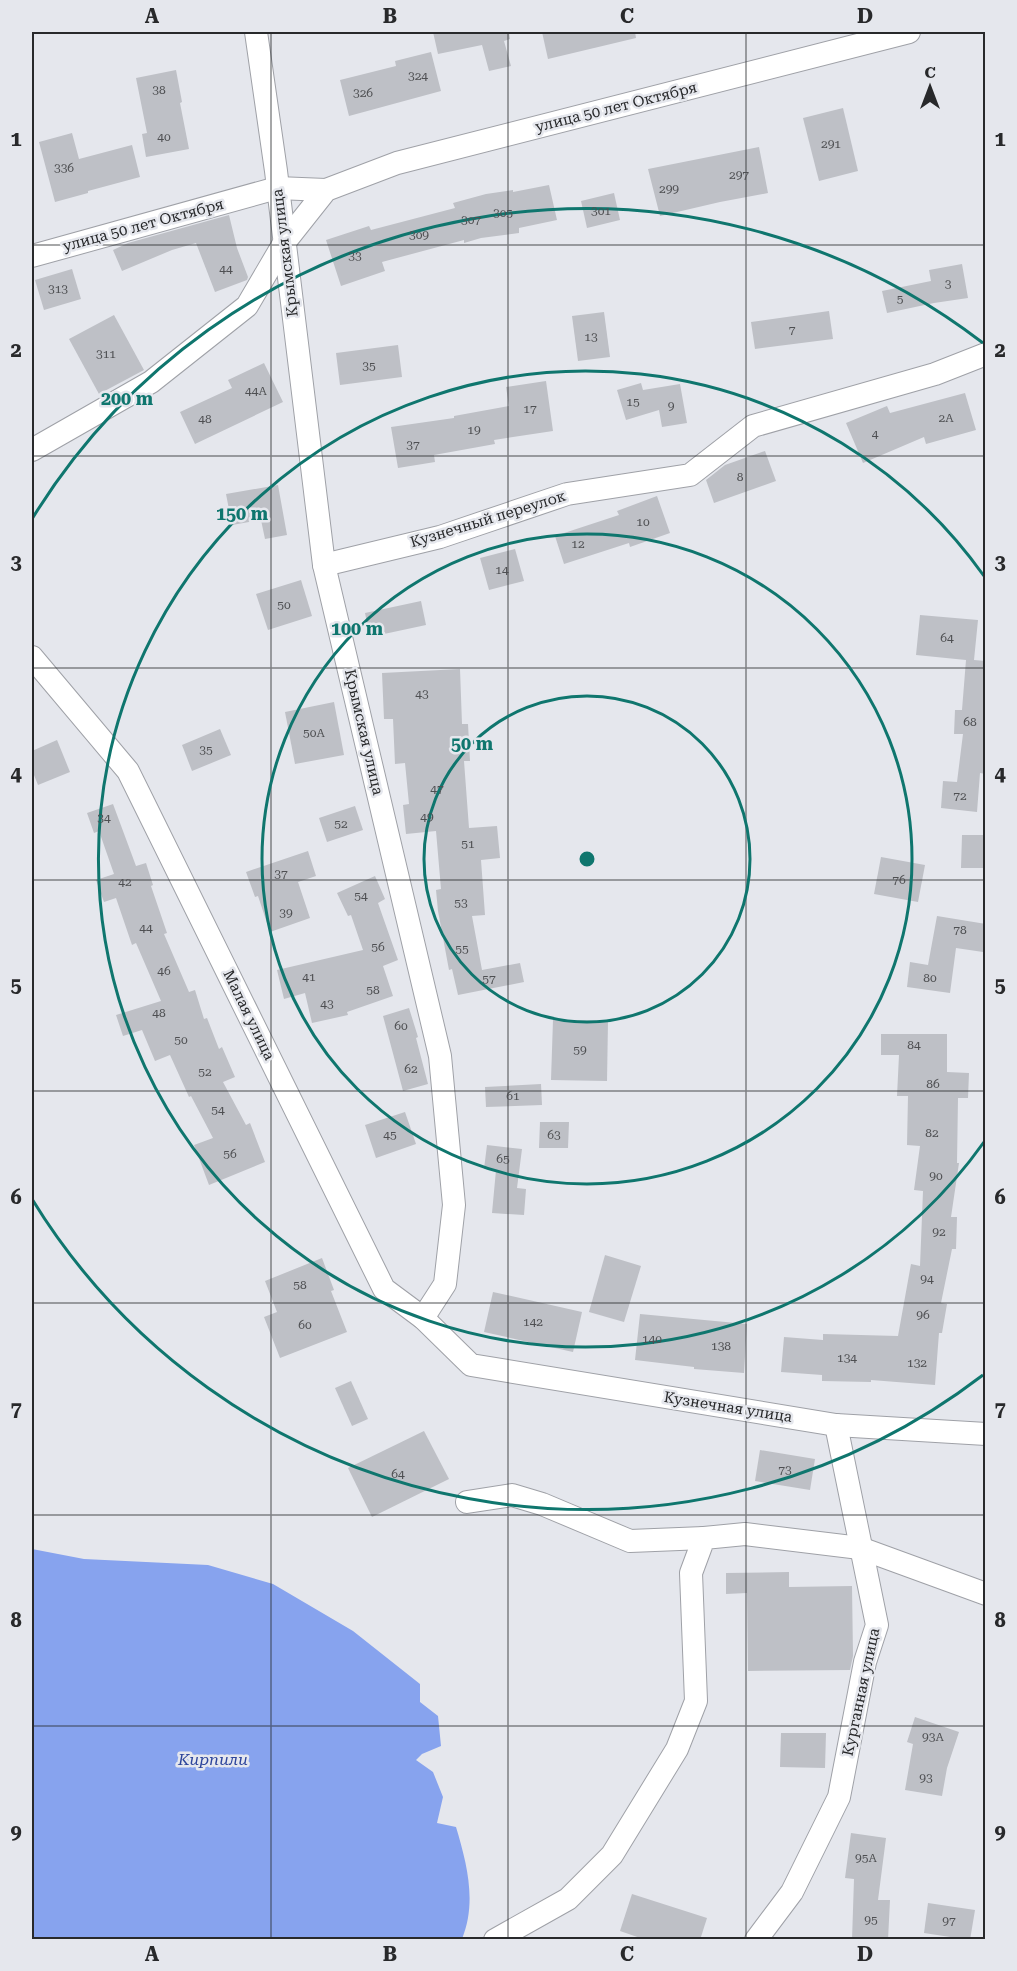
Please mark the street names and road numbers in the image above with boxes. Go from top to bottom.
street label: улица 50 лет Октября [533,78,699,136]
street label: Крымская улица [268,188,302,318]
street label: улица 50 лет Октября [61,195,225,255]
street label: Кузнечный переулок [408,487,569,551]
street label: Крымская улица [341,667,387,797]
street label: Малая улица [219,967,279,1063]
street label: Кузнечная улица [663,1388,793,1426]
street label: Курганная улица [839,1626,883,1758]

